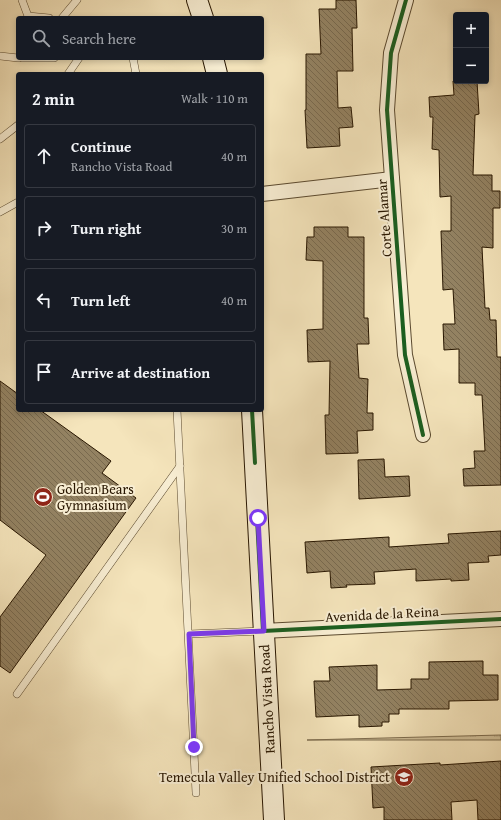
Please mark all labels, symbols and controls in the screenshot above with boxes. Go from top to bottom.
map controls [453,12,489,84]
button: + [453,12,489,48]
search box [16,16,264,60]
icon: search [30,27,52,49]
text: Search here [62,28,136,49]
button: − [453,48,489,84]
text: 2 min [32,86,74,111]
text: Walk · 110 m [181,89,248,108]
text: Continue [71,136,132,157]
icon: ahead [33,145,55,167]
text: 40 m [221,147,247,166]
text: Rancho Vista Road [71,157,172,176]
street label: Corte Alamar [371,178,397,258]
icon: right [33,217,55,239]
text: Turn right [71,218,142,239]
text: 30 m [221,219,247,238]
icon: left [33,289,55,311]
text: Turn left [71,290,130,311]
text: 40 m [221,291,247,310]
icon: arrive [33,361,55,383]
text: Arrive at destination [71,362,210,383]
place label: Golden Bears Gymnasium [57,479,134,515]
sports icon: Golden Bears Gymnasium [32,486,54,508]
route start [249,509,267,527]
street label: Avenida de la Reina [325,601,440,627]
street label: Rancho Vista Road [254,643,280,754]
route end [185,738,203,756]
school or university icon: Temecula Valley Unified School District [393,766,415,788]
place label: Temecula Valley Unified School District [159,767,390,787]

